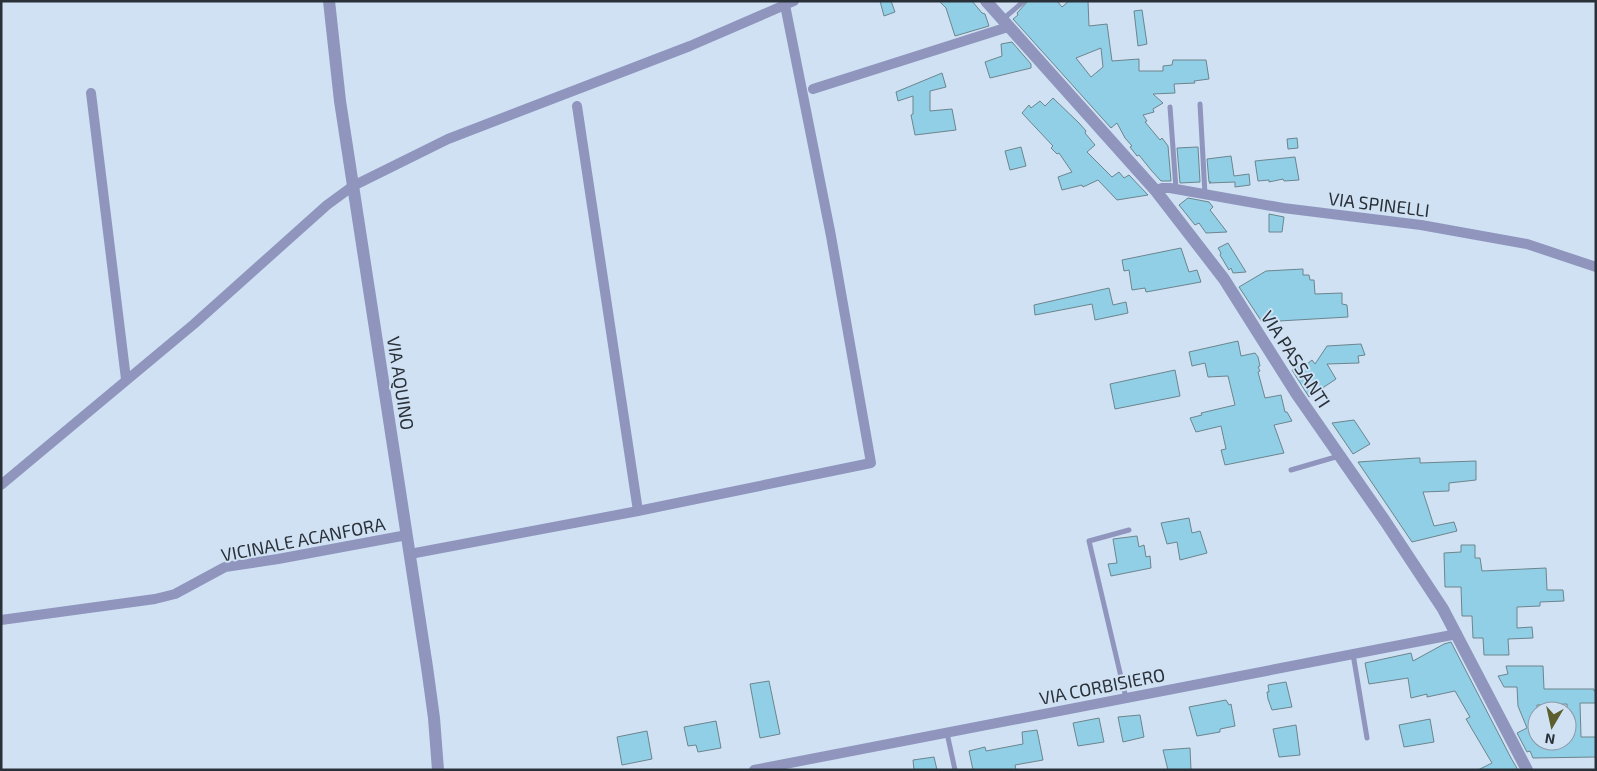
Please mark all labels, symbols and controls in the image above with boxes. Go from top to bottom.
street label: VIA SPINELLI [1327,187,1431,221]
street label: VIA PASSANTI [1257,307,1335,411]
street label: VIA AQUINO [383,335,419,431]
street label: VICINALE ACANFORA [219,512,388,566]
street label: VIA CORBISIERO [1037,663,1167,709]
north arrow [1527,701,1577,751]
text: N [1544,730,1556,749]

